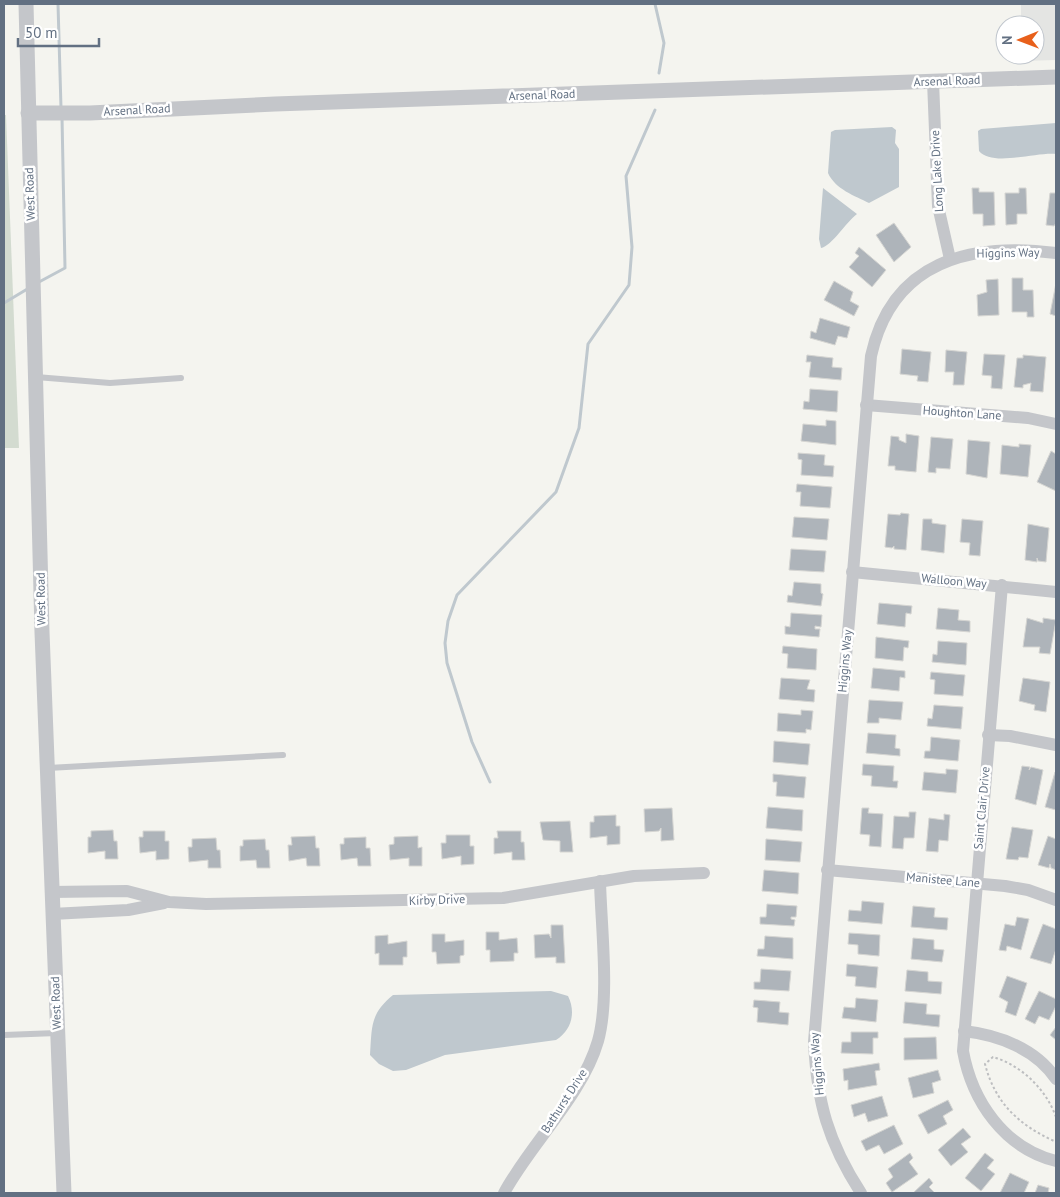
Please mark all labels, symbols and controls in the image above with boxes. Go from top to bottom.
scale bar [18,15,99,47]
north arrow [995,15,1045,65]
text: 50 m [25,23,58,42]
text: N [998,35,1016,45]
street label: Arsenal Road [913,72,981,89]
street label: Arsenal Road [508,86,576,103]
street label: Arsenal Road [103,100,171,119]
street label: Long Lake Drive [927,130,946,212]
street label: West Road [21,167,38,221]
street label: Higgins Way [976,244,1040,261]
street label: Houghton Lane [922,402,1002,423]
street label: Walloon Way [921,570,988,591]
street label: West Road [33,572,48,626]
street label: Higgins Way [834,629,855,693]
street label: Saint Clair Drive [970,766,993,850]
street label: Manistee Lane [905,869,981,890]
street label: Kirby Drive [409,891,465,908]
street label: West Road [47,976,64,1030]
street label: Higgins Way [806,1032,827,1096]
street label: Bathurst Drive [537,1066,590,1136]

